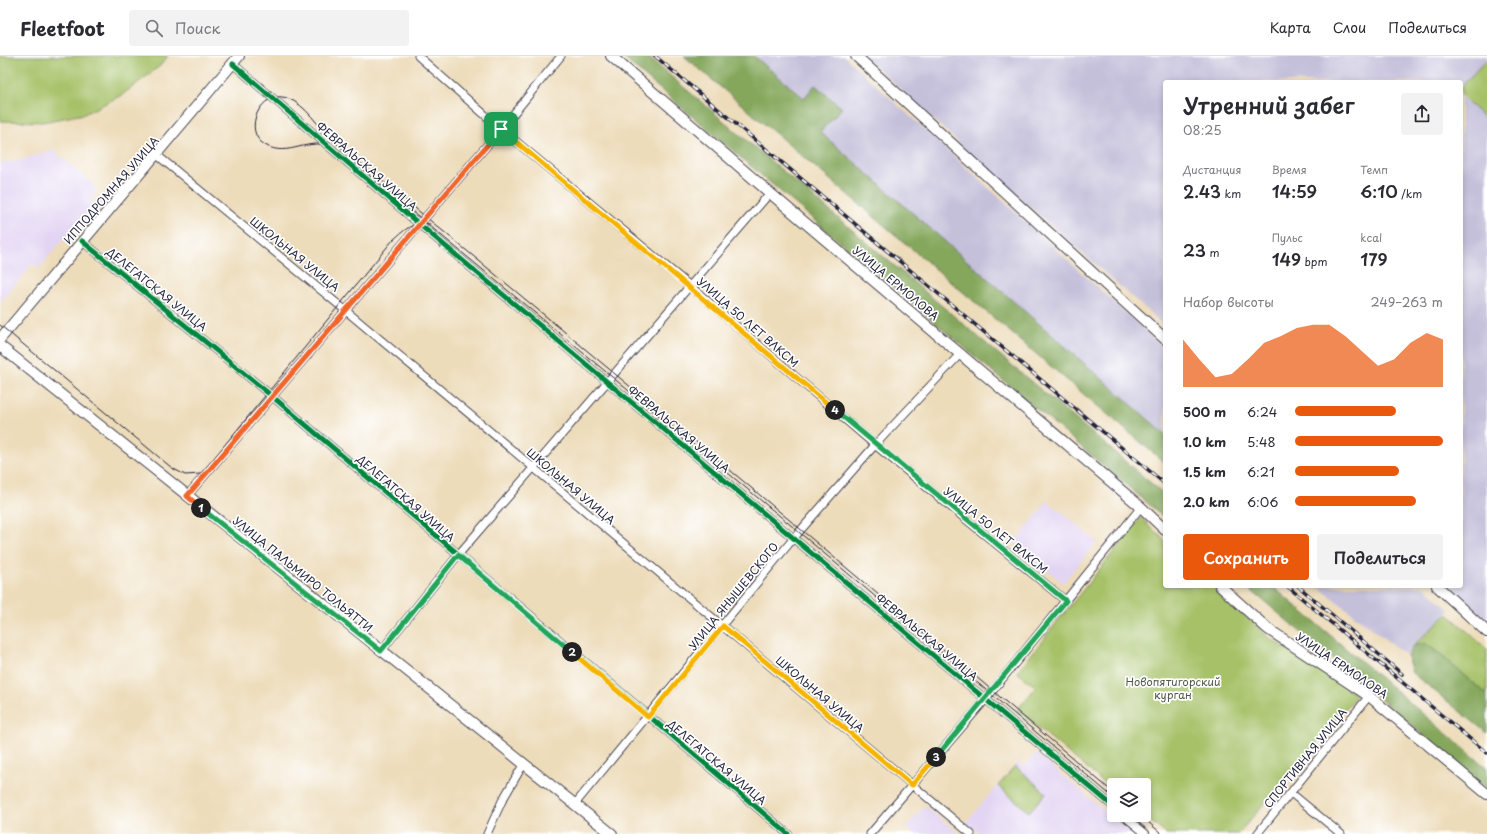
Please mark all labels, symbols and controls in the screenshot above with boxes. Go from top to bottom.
search box [129,10,409,46]
text: Fleetfoot [20,14,105,42]
text: Поиск [175,16,220,39]
icon: search [143,17,165,39]
text: Карта [1270,17,1311,38]
text: Слои [1333,17,1366,38]
text: Поделиться [1388,17,1467,38]
text: Утренний забег [1183,88,1354,121]
button: share [1401,93,1443,135]
pin [484,112,518,146]
street label: ФЕВРАЛЬСКАЯ УЛИЦА [313,117,422,215]
icon: arrive [490,118,512,140]
text: 08:25 [1183,120,1222,139]
street label: ИППОДРОМНАЯ УЛИЦА [59,132,163,248]
text: Дистанция [1183,161,1241,178]
text: Время [1272,161,1307,178]
text: Темп [1360,161,1388,178]
text: 2.43 [1183,178,1221,204]
text: 14:59 [1272,178,1317,204]
text: 6:10 [1360,178,1398,204]
text: km [1221,185,1241,202]
text: /km [1398,185,1422,202]
street label: ШКОЛЬНАЯ УЛИЦА [247,212,344,296]
text: Пульс [1272,229,1303,246]
text: kcal [1360,229,1382,246]
text: 23 [1183,237,1206,263]
street label: ДЕЛЕГАТСКАЯ УЛИЦА [102,242,211,335]
street label: УЛИЦА ЕРМОЛОВА [849,242,943,324]
text: m [1206,244,1220,261]
text: 149 [1272,246,1301,272]
text: 179 [1360,246,1388,272]
text: bpm [1301,253,1327,270]
street label: УЛИЦА 50 ЛЕТ ВЛКСМ [693,273,803,371]
text: Набор высоты [1183,292,1274,311]
text: 249–263 m [1370,292,1443,311]
street label: ФЕВРАЛЬСКАЯ УЛИЦА [624,381,734,477]
pin: 4 [825,400,845,420]
text: 4 [831,401,839,418]
text: 500 m [1183,402,1226,421]
text: 6:24 [1247,402,1277,421]
text: 1.0 km [1183,432,1226,451]
text: 5:48 [1247,432,1276,451]
street label: ШКОЛЬНАЯ УЛИЦА [523,444,619,529]
street label: ДЕЛЕГАТСКАЯ УЛИЦА [352,450,459,546]
text: 1.5 km [1183,462,1226,481]
text: 6:21 [1247,462,1275,481]
street label: УЛИЦА 50 ЛЕТ ВЛКСМ [940,483,1052,577]
text: 2.0 km [1183,492,1230,511]
text: 6:06 [1247,492,1278,511]
pin: 1 [191,498,211,518]
text: 1 [198,499,204,516]
street label: УЛИЦА ПАЛЬМИРО ТОЛЬЯТТИ [229,512,377,636]
button: Сохранить [1183,534,1309,580]
button: Поделиться [1317,534,1443,580]
street label: УЛИЦА ЯНЫШЕВСКОГО [684,538,782,654]
street label: ФЕВРАЛЬСКАЯ УЛИЦА [872,589,982,685]
street label: УЛИЦА ЕРМОЛОВА [1293,628,1392,702]
pin: 2 [562,642,582,662]
text: 2 [568,643,576,660]
street label: ШКОЛЬНАЯ УЛИЦА [772,652,868,737]
park label: Новопятигорский курган [1126,673,1220,703]
street label: СПОРТИВНАЯ УЛИЦА [1259,704,1351,812]
street label: ДЕЛЕГАТСКАЯ УЛИЦА [663,715,771,809]
pin: 3 [926,747,946,767]
text: 3 [932,748,940,765]
map controls [1107,778,1151,822]
button: layers [1107,778,1151,822]

